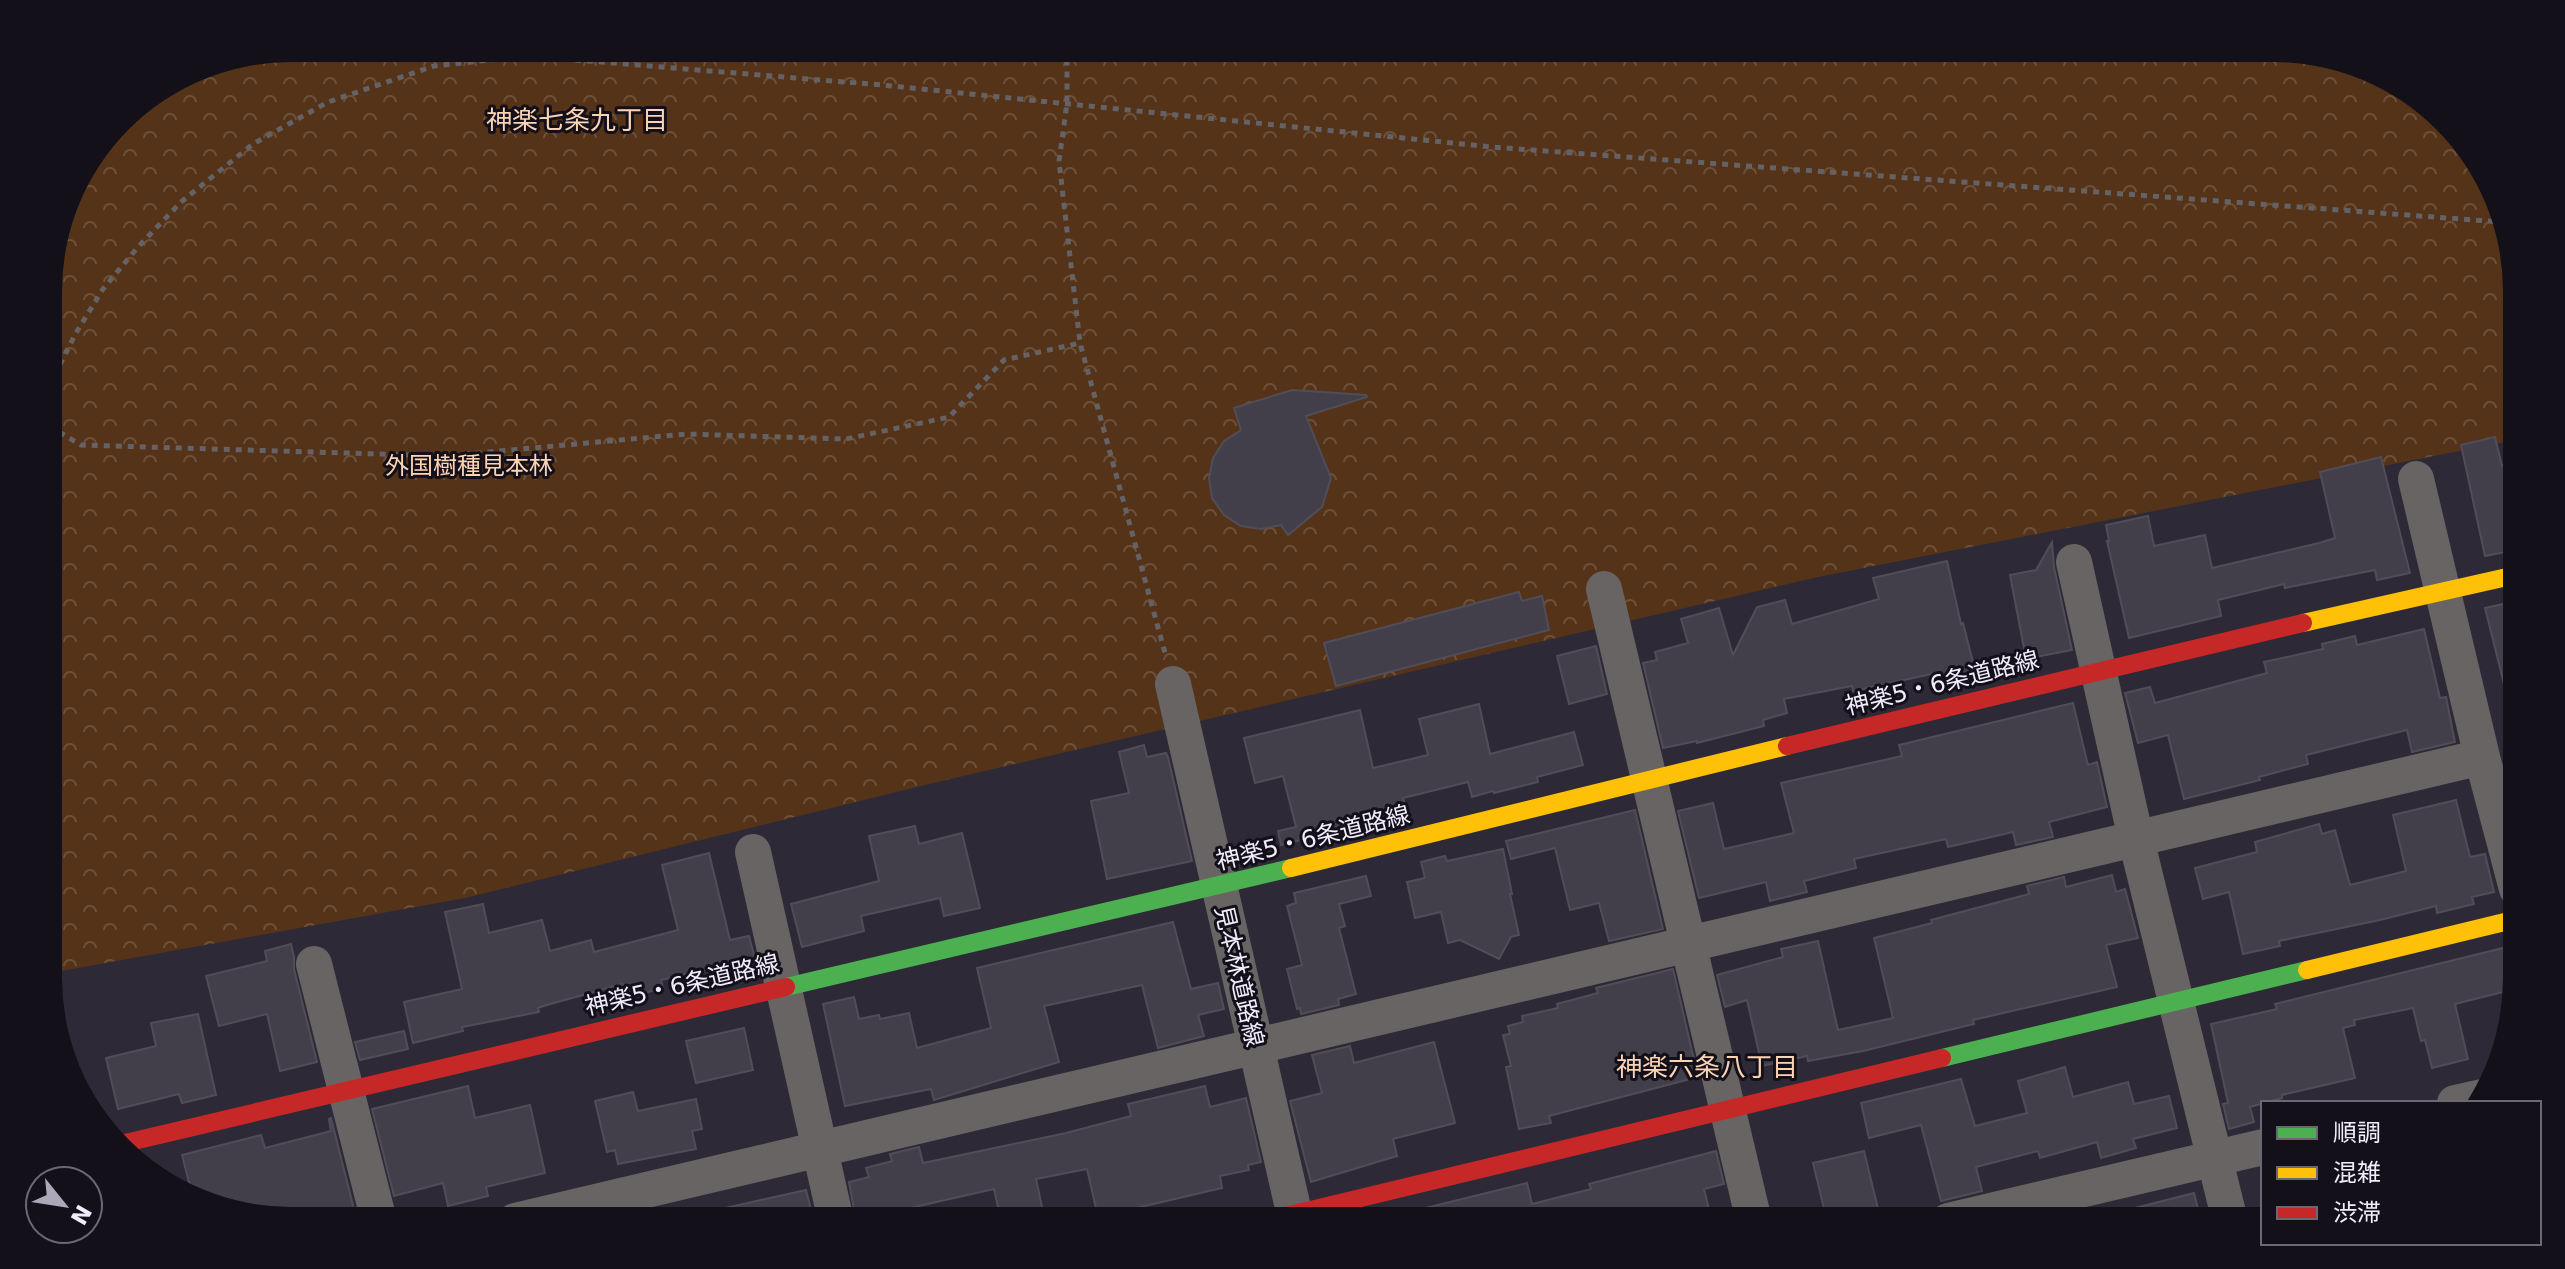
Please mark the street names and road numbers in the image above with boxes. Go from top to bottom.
street label: 神楽5・6条道路線 [1842,645,2042,721]
street label: 神楽5・6条道路線 [1213,800,1413,876]
street label: 見本林道路線 [1209,903,1269,1049]
street label: 神楽5・6条道路線 [582,949,782,1021]

